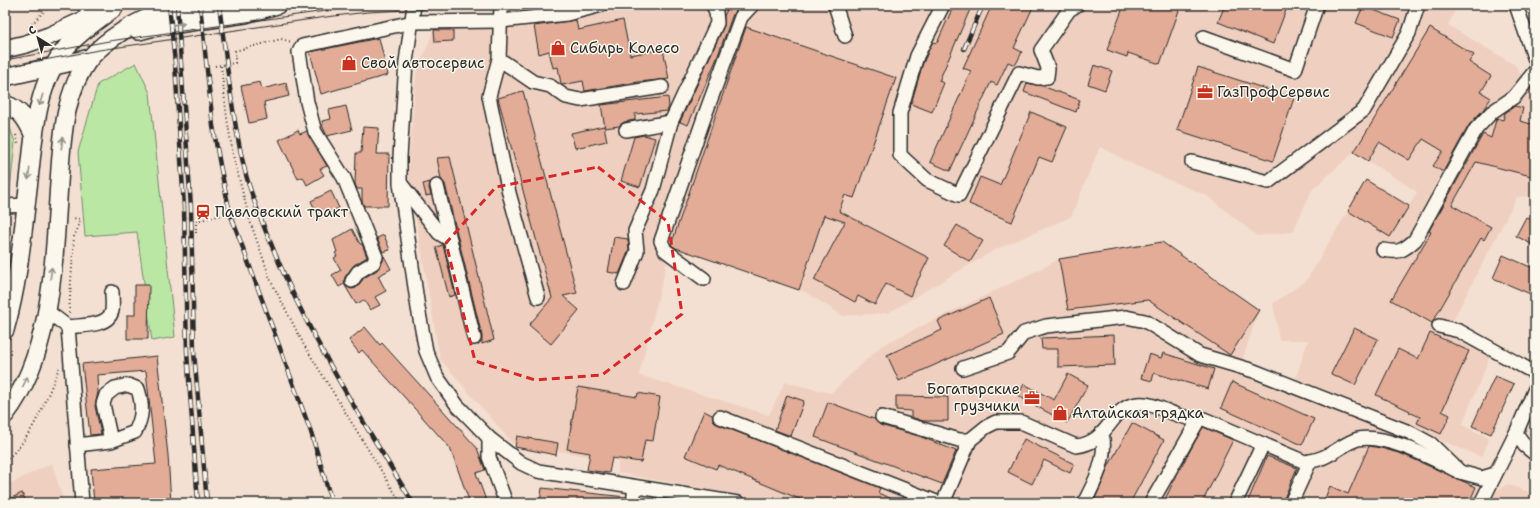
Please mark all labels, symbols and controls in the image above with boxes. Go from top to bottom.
north arrow [18,18,58,58]
one-way arrow [172,20,185,28]
text: С [25,22,40,38]
place label: Сибирь Колесо [570,38,679,58]
shop icon: Сибирь Колесо [549,39,567,57]
place label: Свой автосервис [361,53,485,73]
shop icon: Свой автосервис [340,54,358,72]
place label: ГазПрофСервис [1217,82,1330,102]
office icon: ГазПрофСервис [1196,83,1214,101]
one-way arrow [37,94,44,107]
one-way arrow [58,137,66,150]
one-way arrow [25,167,33,180]
place label: Павловский тракт [215,202,348,222]
station icon: Павловский тракт [194,203,212,221]
one-way arrow [48,266,55,279]
one-way arrow [22,376,29,388]
place label: Богатырские грузчики [927,379,1020,416]
office icon: Богатырские грузчики [1023,389,1041,407]
place label: Алтайская грядка [1072,403,1205,423]
shop icon: Алтайская грядка [1051,404,1069,422]

